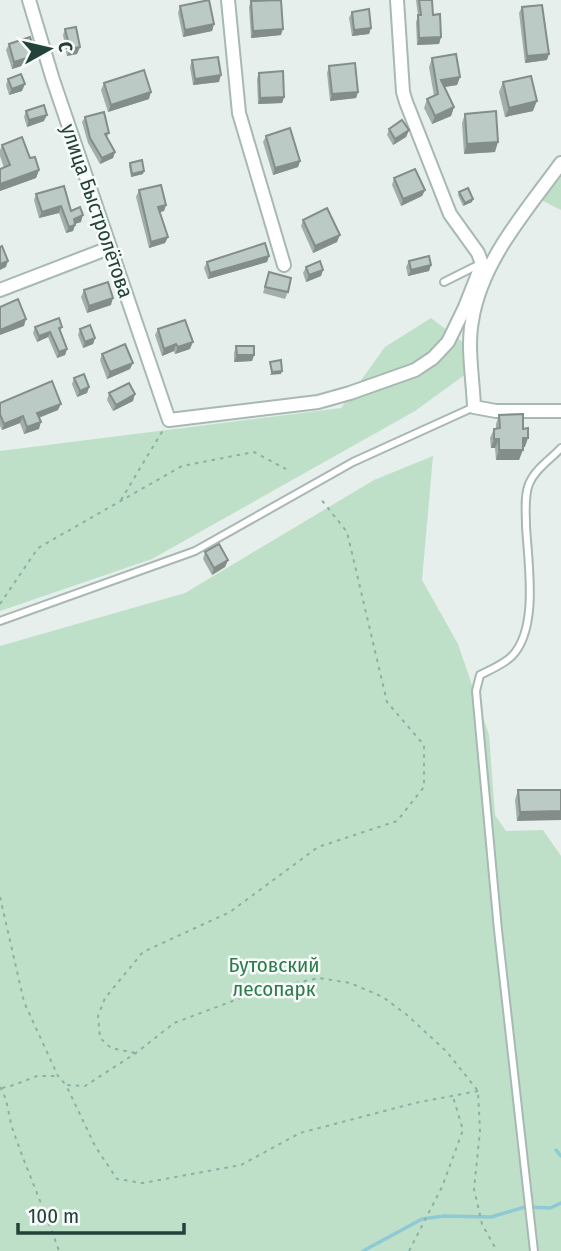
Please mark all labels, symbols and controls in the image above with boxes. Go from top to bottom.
north arrow [14,14,84,84]
text: С [53,40,77,53]
street label: улица Быстролётова [55,121,139,301]
park label: Бутовский лесопарк [228,952,320,1002]
scale bar [18,1192,184,1236]
text: 100 m [28,1203,79,1229]

